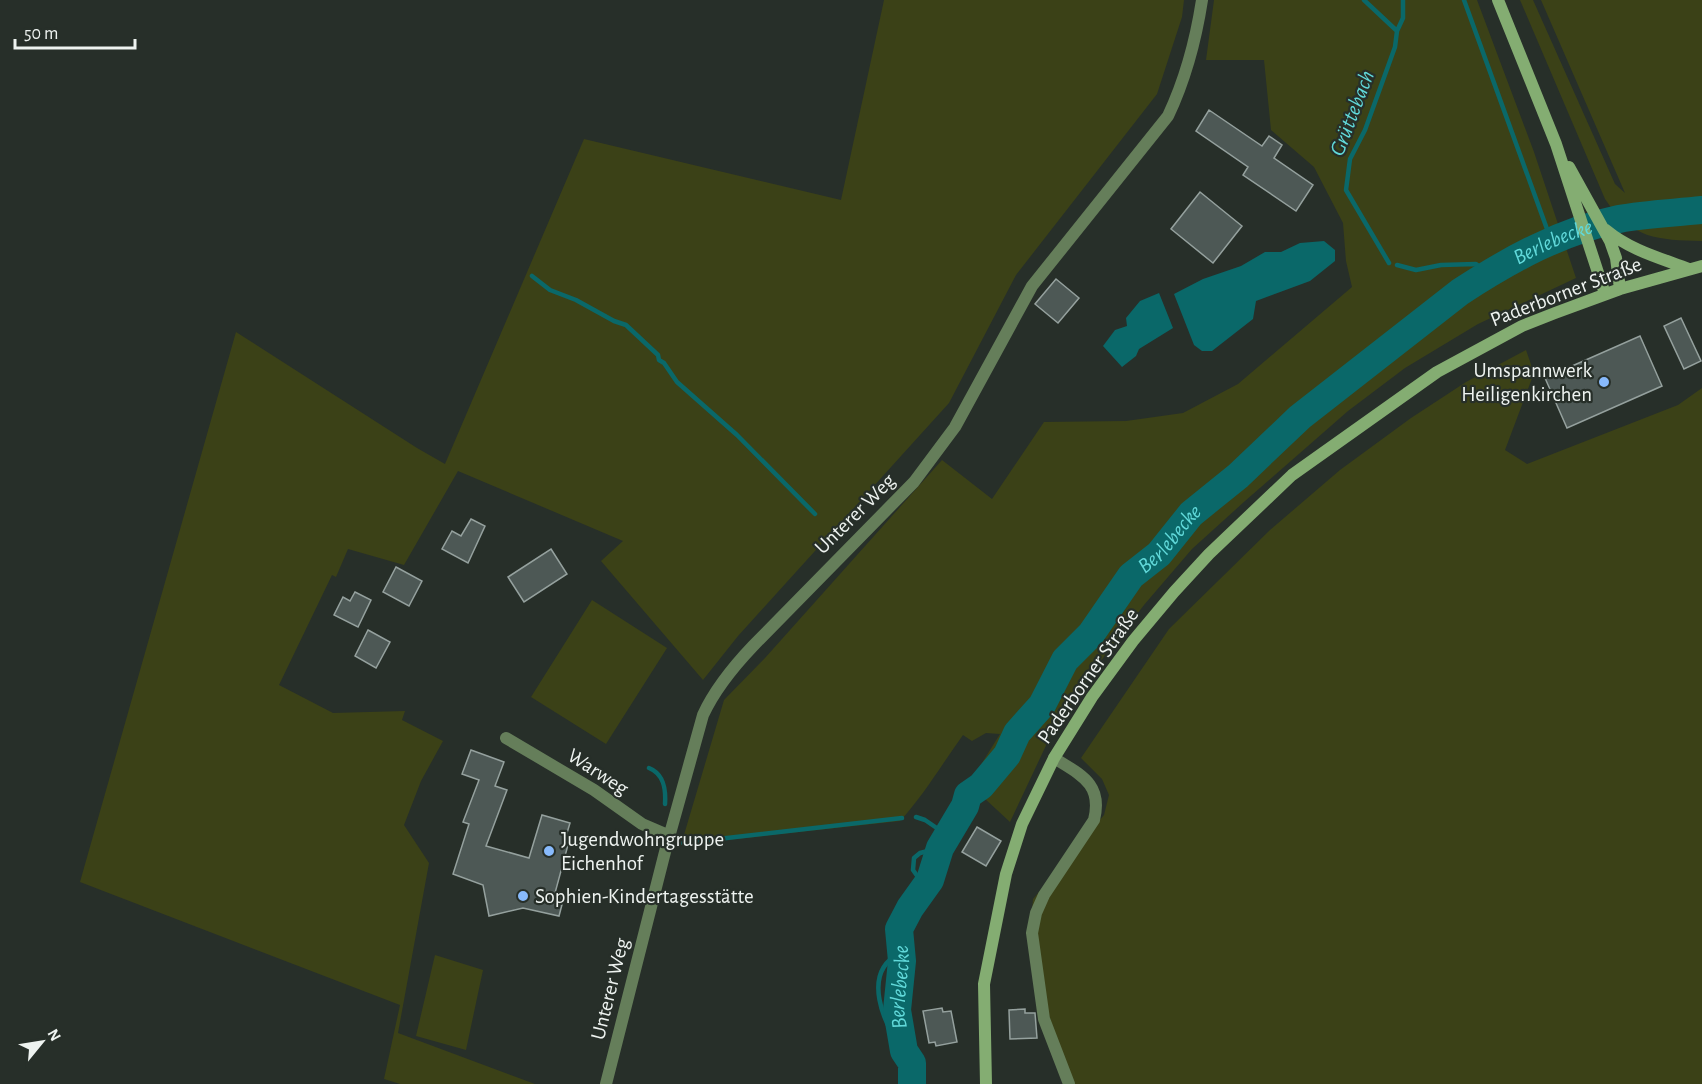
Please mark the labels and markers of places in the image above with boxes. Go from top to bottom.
place label: Umspannwerk Heiligenkirchen [1461,360,1592,405]
marker: Umspannwerk Heiligenkirchen [1597,375,1611,389]
place label: Jugendwohngruppe Eichenhof [561,829,724,874]
marker: Jugendwohngruppe Eichenhof [542,844,556,858]
place label: Sophien-Kindertagesstätte [535,886,754,907]
marker: Sophien-Kindertagesstätte [516,889,530,903]

